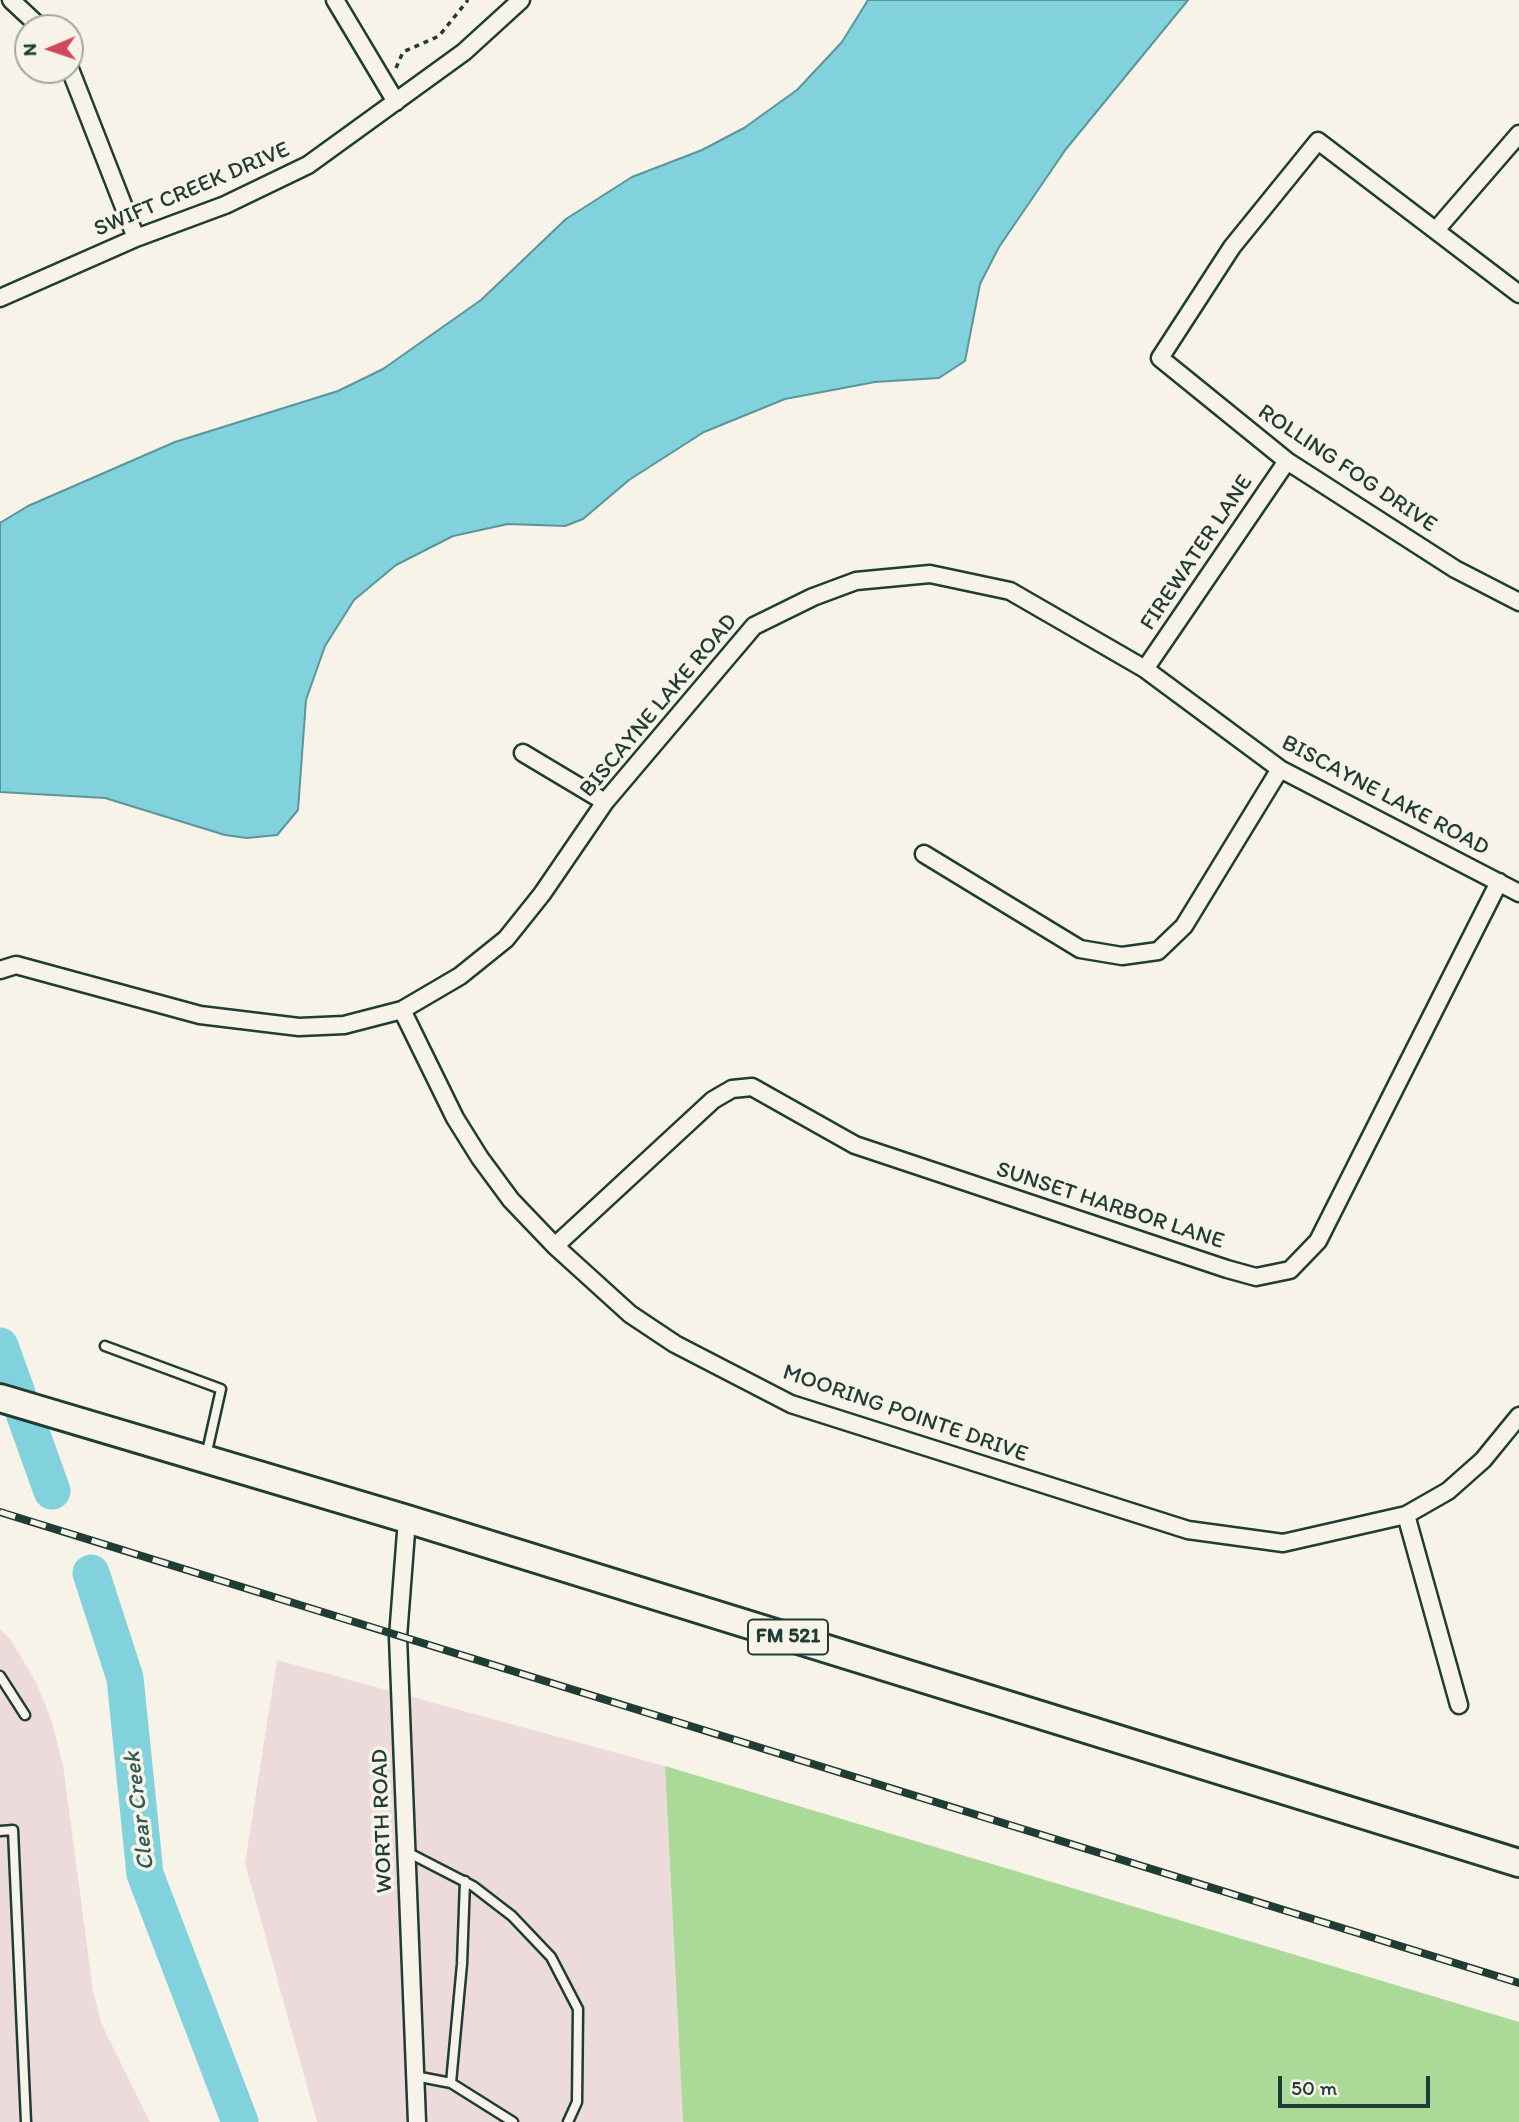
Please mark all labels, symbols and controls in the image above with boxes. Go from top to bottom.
north arrow [14,14,84,84]
text: N [18,43,41,56]
street label: SWIFT CREEK DRIVE [90,136,294,244]
street label: ROLLING FOG DRIVE [1252,399,1442,539]
street label: FIREWATER LANE [1135,470,1259,636]
street label: BISCAYNE LAKE ROAD [574,609,744,803]
street label: BISCAYNE LAKE ROAD [1277,730,1493,862]
street label: SUNSET HARBOR LANE [993,1156,1227,1256]
street label: MOORING POINTE DRIVE [779,1359,1031,1469]
road number: FM 521 [748,1620,828,1654]
street label: WORTH ROAD [367,1748,399,1894]
water label: Clear Creek [118,1750,162,1872]
scale bar [1281,2062,1433,2106]
text: 50 m [1291,2075,1337,2100]

